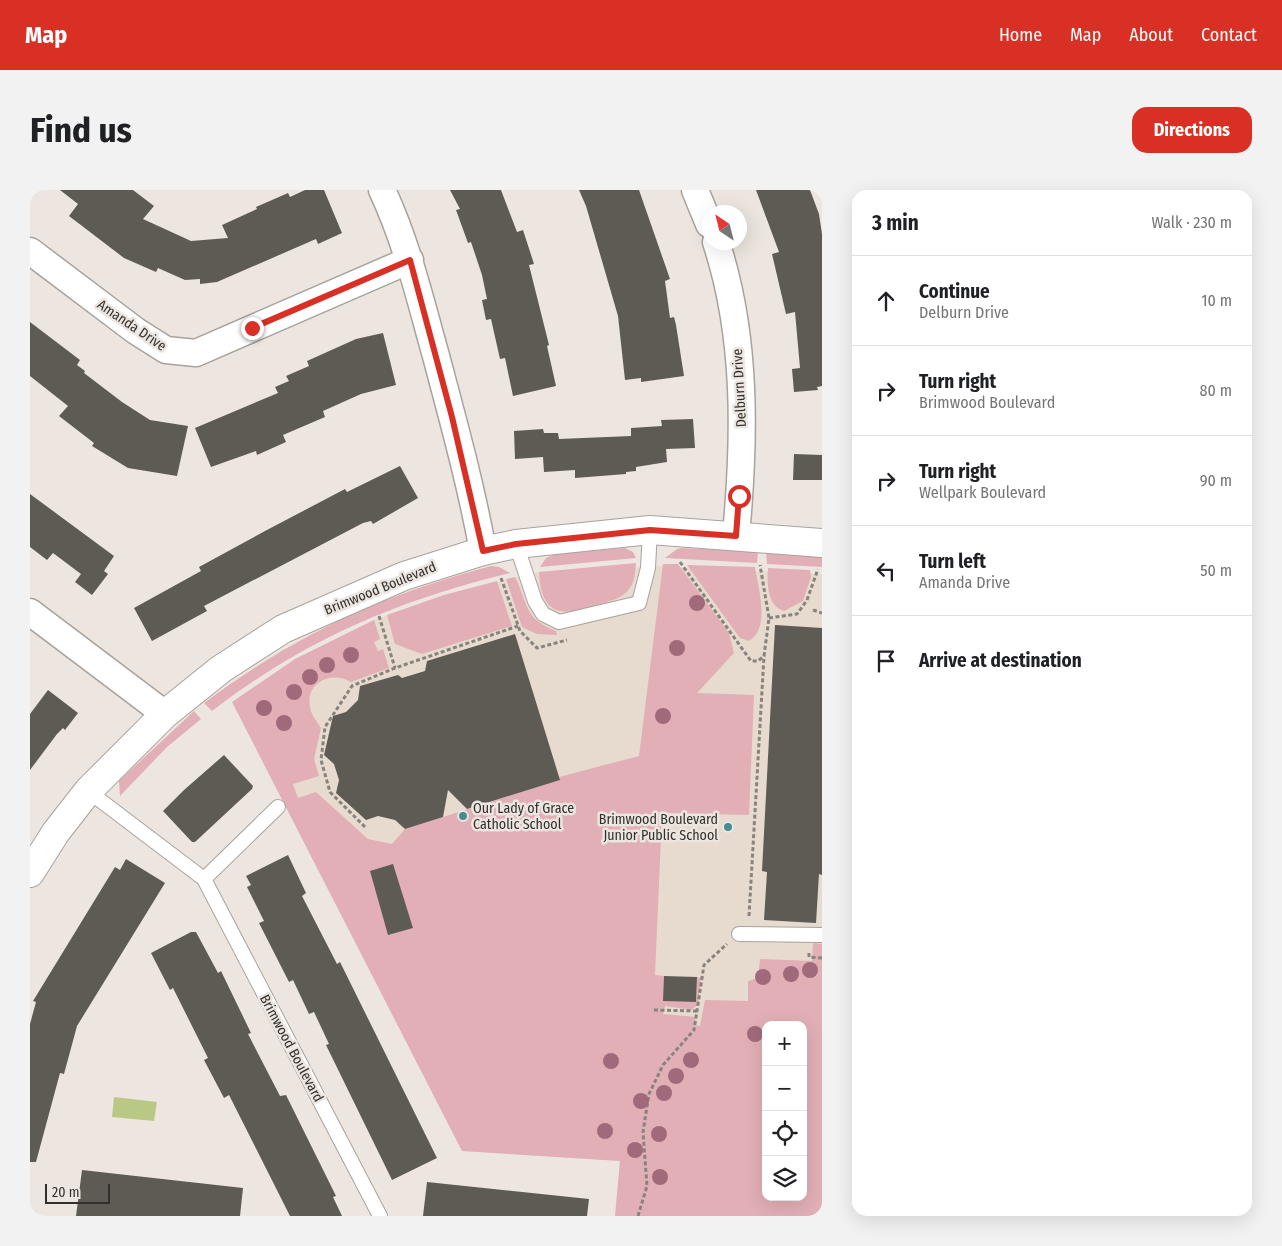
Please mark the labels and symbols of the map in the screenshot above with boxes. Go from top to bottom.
north arrow [702,205,747,250]
street label: Amanda Drive [94,296,170,355]
route end [241,317,264,340]
street label: Delburn Drive [729,348,750,428]
route start [728,485,751,508]
street label: Brimwood Boulevard [322,558,439,619]
place label: Our Lady of Grace Catholic School [473,800,574,833]
marker: Our Lady of Grace Catholic School [457,810,469,822]
place label: Brimwood Boulevard Junior Public School [599,811,718,844]
marker: Brimwood Boulevard Junior Public School [722,821,734,833]
street label: Brimwood Boulevard [256,992,327,1105]
scale bar [45,1181,110,1204]

